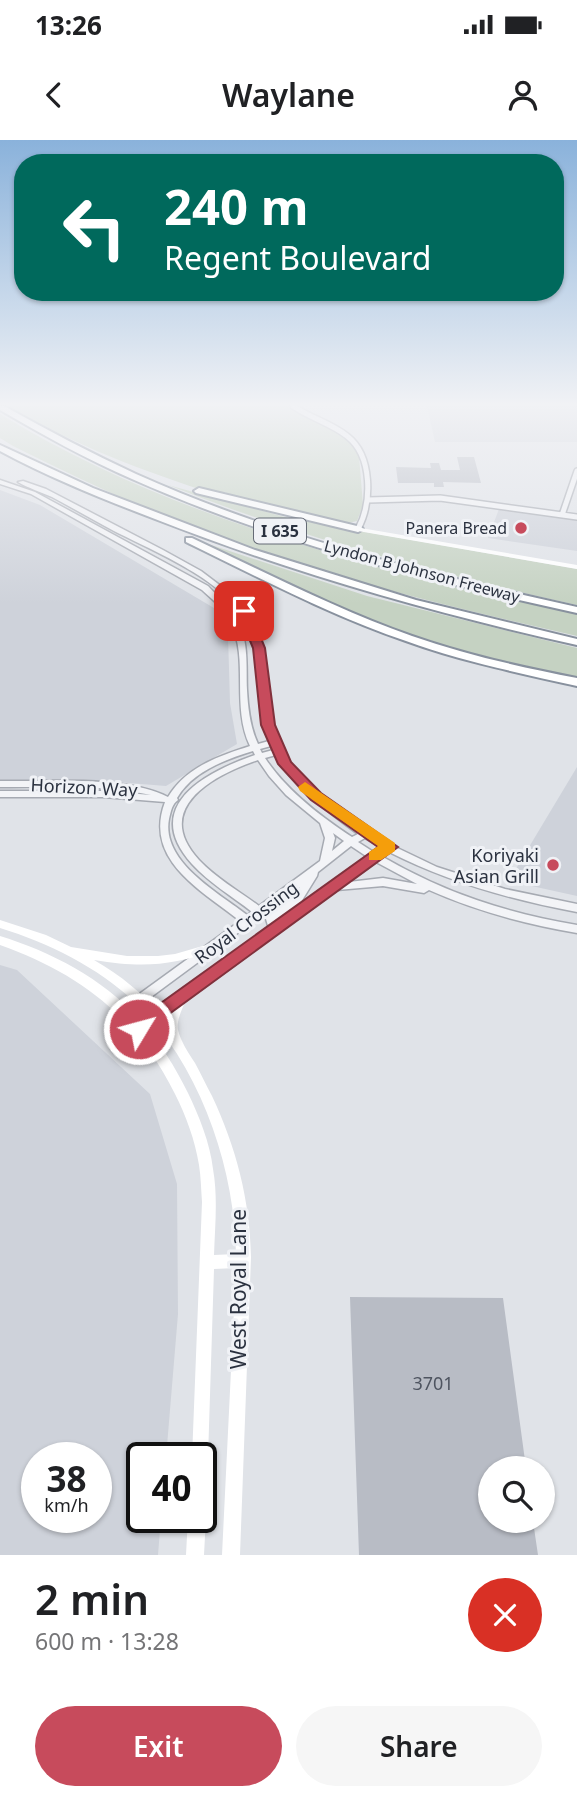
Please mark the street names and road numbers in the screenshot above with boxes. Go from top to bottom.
road number: I 635 [254,518,306,544]
street label: Lyndon B Johnson Freeway [322,534,523,608]
street label: Horizon Way [30,772,139,802]
street label: Royal Crossing [189,875,303,969]
street label: West Royal Lane [224,1209,252,1369]

